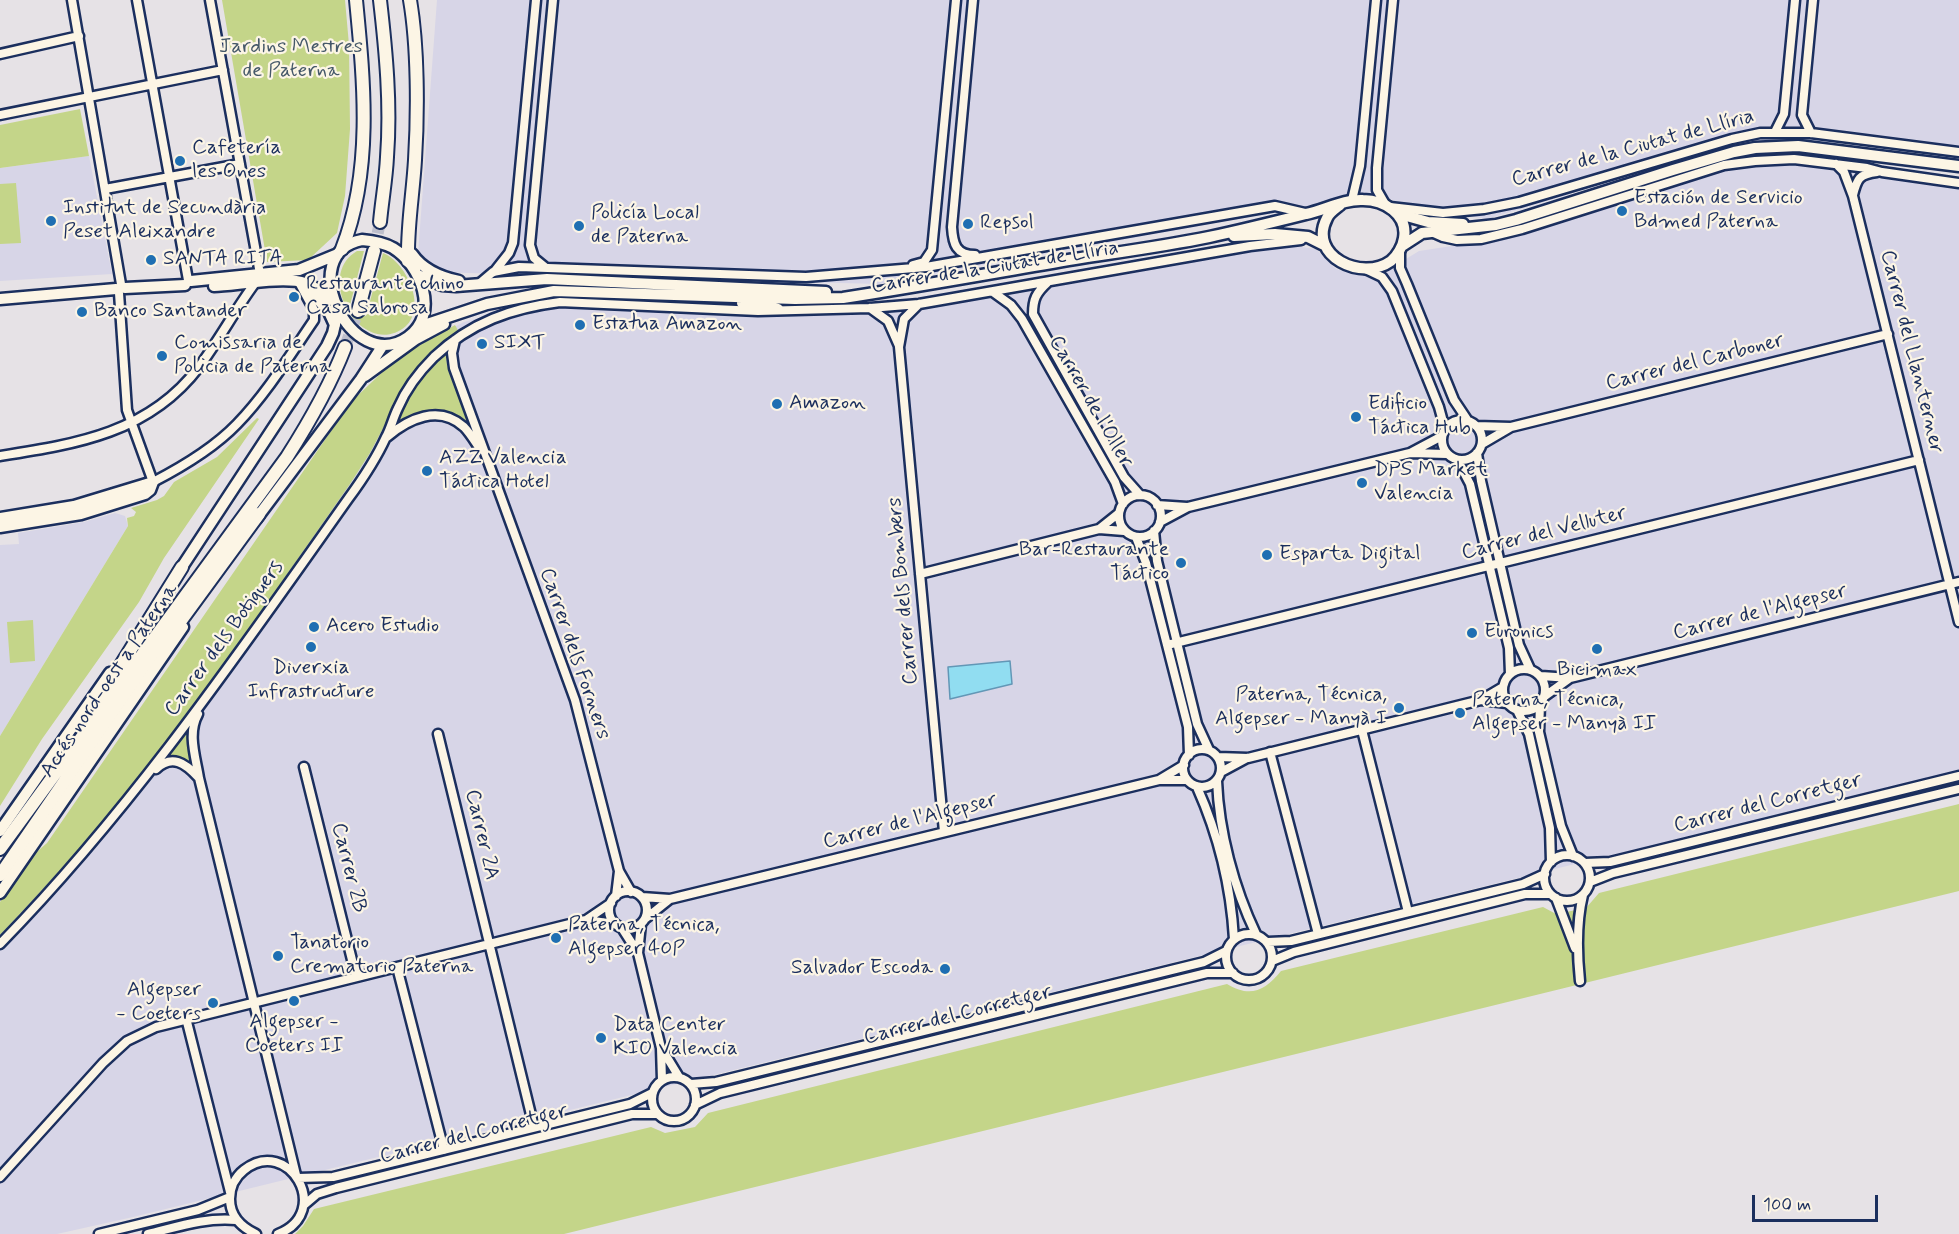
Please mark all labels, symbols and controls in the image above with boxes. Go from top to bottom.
park label: Jardins Mestres de Paterna [219,35,363,85]
street label: Carrer de la Ciutat de Llíria [1509,104,1757,194]
place label: Cafetería les Ones [192,136,281,186]
marker: Cafetería les Ones [173,154,187,168]
place label: Estación de Servicio Bdmed Paterna [1634,186,1803,236]
place label: Institut de Secundària Peset Aleixandre [63,196,266,246]
place label: Policía Local de Paterna [591,201,699,251]
marker: Estación de Servicio Bdmed Paterna [1615,204,1629,218]
place label: Repsol [980,211,1034,237]
marker: Institut de Secundària Peset Aleixandre [44,214,58,228]
marker: Repsol [961,217,975,231]
marker: Policía Local de Paterna [572,219,586,233]
street label: Carrer de la Ciutat de Llíria [870,236,1120,300]
place label: SANTA RITA [163,247,282,273]
street label: Carrer del Llanterner [1874,248,1948,456]
marker: SANTA RITA [144,253,158,267]
place label: Restaurante chino Casa Sabrosa [306,272,464,322]
marker: Restaurante chino Casa Sabrosa [287,290,301,304]
place label: Banco Santander [94,299,247,325]
marker: Banco Santander [75,305,89,319]
place label: Estatua Amazon [592,312,742,338]
marker: Estatua Amazon [573,318,587,332]
street label: Carrer del Carboner [1603,329,1787,397]
place label: Comissaria de Policia de Paterna [174,331,332,381]
place label: SIXT [494,331,546,357]
street label: Carrer de l'Oller [1042,332,1138,472]
marker: SIXT [475,337,489,351]
marker: Comissaria de Policia de Paterna [155,349,169,363]
place label: Amazon [789,391,866,417]
place label: Edificio Táctica Hub [1368,392,1471,442]
marker: Amazon [770,397,784,411]
marker: Edificio Táctica Hub [1349,410,1363,424]
place label: AZZ Valencia Táctica Hotel [439,446,567,496]
place label: DPS Market Valencia [1374,458,1488,508]
marker: AZZ Valencia Táctica Hotel [420,464,434,478]
marker: DPS Market Valencia [1355,476,1369,490]
street label: Carrer dels Bombers [883,496,925,686]
street label: Carrer del Velluter [1459,501,1629,567]
place label: Bar-Restaurante Táctico [1019,538,1169,588]
place label: Esparta Digital [1279,542,1420,568]
marker: Esparta Digital [1260,548,1274,562]
street label: Carrer dels Botiguers [160,556,290,722]
marker: Bar-Restaurante Táctico [1174,556,1188,570]
street label: Carrer dels Forners [533,565,615,743]
street label: Accés nord-oest a Paterna [36,579,184,783]
street label: Carrer de l'Algepser [1671,579,1849,647]
place label: Acero Estudio [326,614,439,640]
marker: Acero Estudio [307,620,321,634]
place label: Euronics [1484,620,1554,646]
marker: Euronics [1465,626,1479,640]
marker: Diverxia Infrastructure [304,640,318,654]
marker: Bicimax [1590,642,1604,656]
place label: Diverxia Infrastructure [247,656,375,706]
place label: Bicimax [1557,658,1637,684]
place label: Paterna, Técnica, Algepser - Manyà I [1215,683,1387,733]
place label: Paterna, Técnica, Algepser - Manyà II [1472,688,1656,738]
marker: Paterna, Técnica, Algepser - Manyà I [1392,701,1406,715]
marker: Paterna, Técnica, Algepser - Manyà II [1453,706,1467,720]
street label: Carrer del Corretger [1671,768,1865,840]
street label: Carrer 2A [458,787,504,883]
street label: Carrer de l'Algepser [821,788,999,856]
street label: Carrer 2B [325,820,371,916]
place label: Paterna, Técnica, Algepser 40P [568,913,719,963]
place label: Tanatorio Crematorio Paterna [290,931,473,981]
marker: Paterna, Técnica, Algepser 40P [549,931,563,945]
marker: Tanatorio Crematorio Paterna [271,949,285,963]
place label: Salvador Escoda [791,956,933,982]
marker: Salvador Escoda [938,962,952,976]
place label: Algepser - Coeters [116,978,201,1028]
street label: Carrer del Corretger [861,980,1055,1052]
marker: Algepser - Coeters II [287,994,301,1008]
marker: Algepser - Coeters [206,996,220,1010]
place label: Algepser - Coeters II [245,1010,343,1060]
place label: Data Center KIO Valencia [613,1013,738,1063]
marker: Data Center KIO Valencia [594,1031,608,1045]
street label: Carrer del Corretger [377,1099,571,1171]
scale bar [1755,1183,1881,1221]
text: 100 m [1763,1193,1811,1217]

